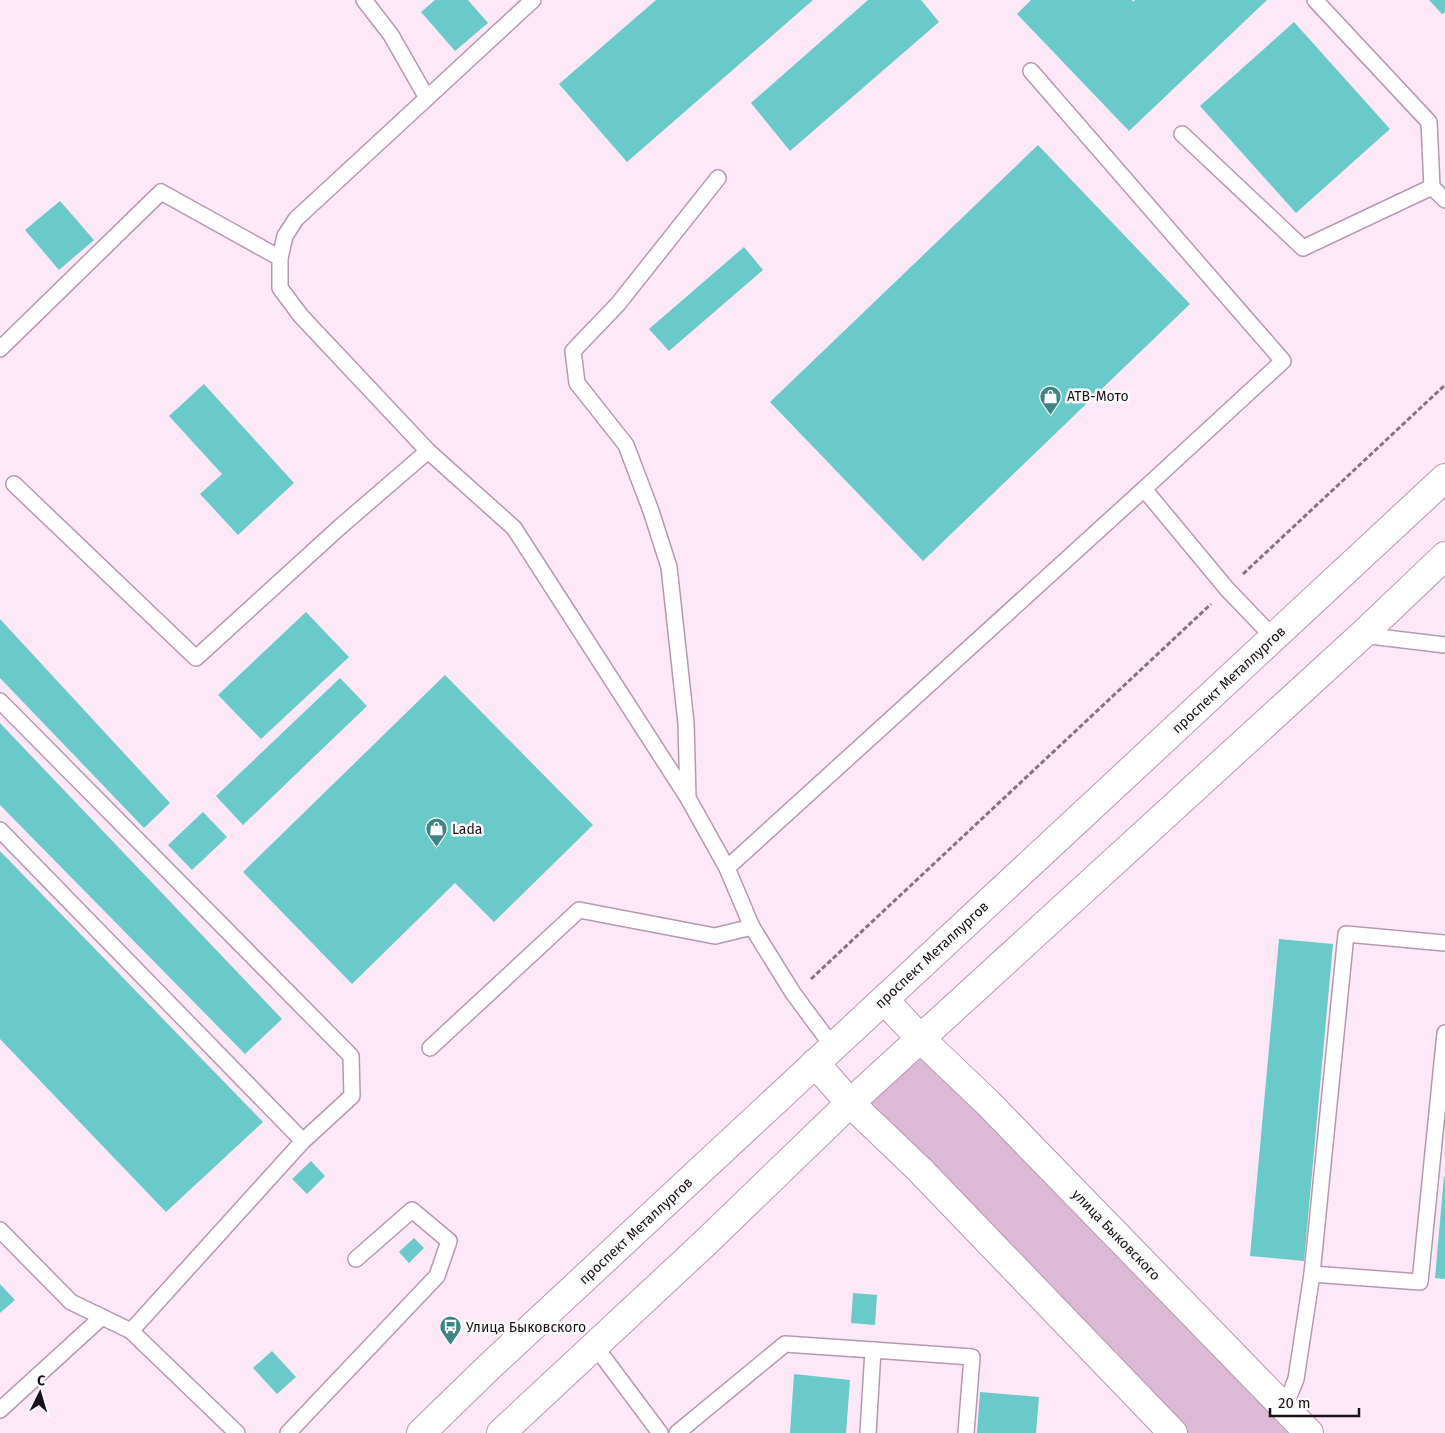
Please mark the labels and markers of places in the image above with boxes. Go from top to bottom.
shop icon: АТВ-Мото [1039,384,1063,415]
place label: АТВ-Мото [1067,388,1129,405]
shop icon: Lada [424,817,448,848]
place label: Lada [452,821,482,838]
bus stop icon: Улица Быковского [438,1315,462,1346]
place label: Улица Быковского [466,1319,586,1336]

